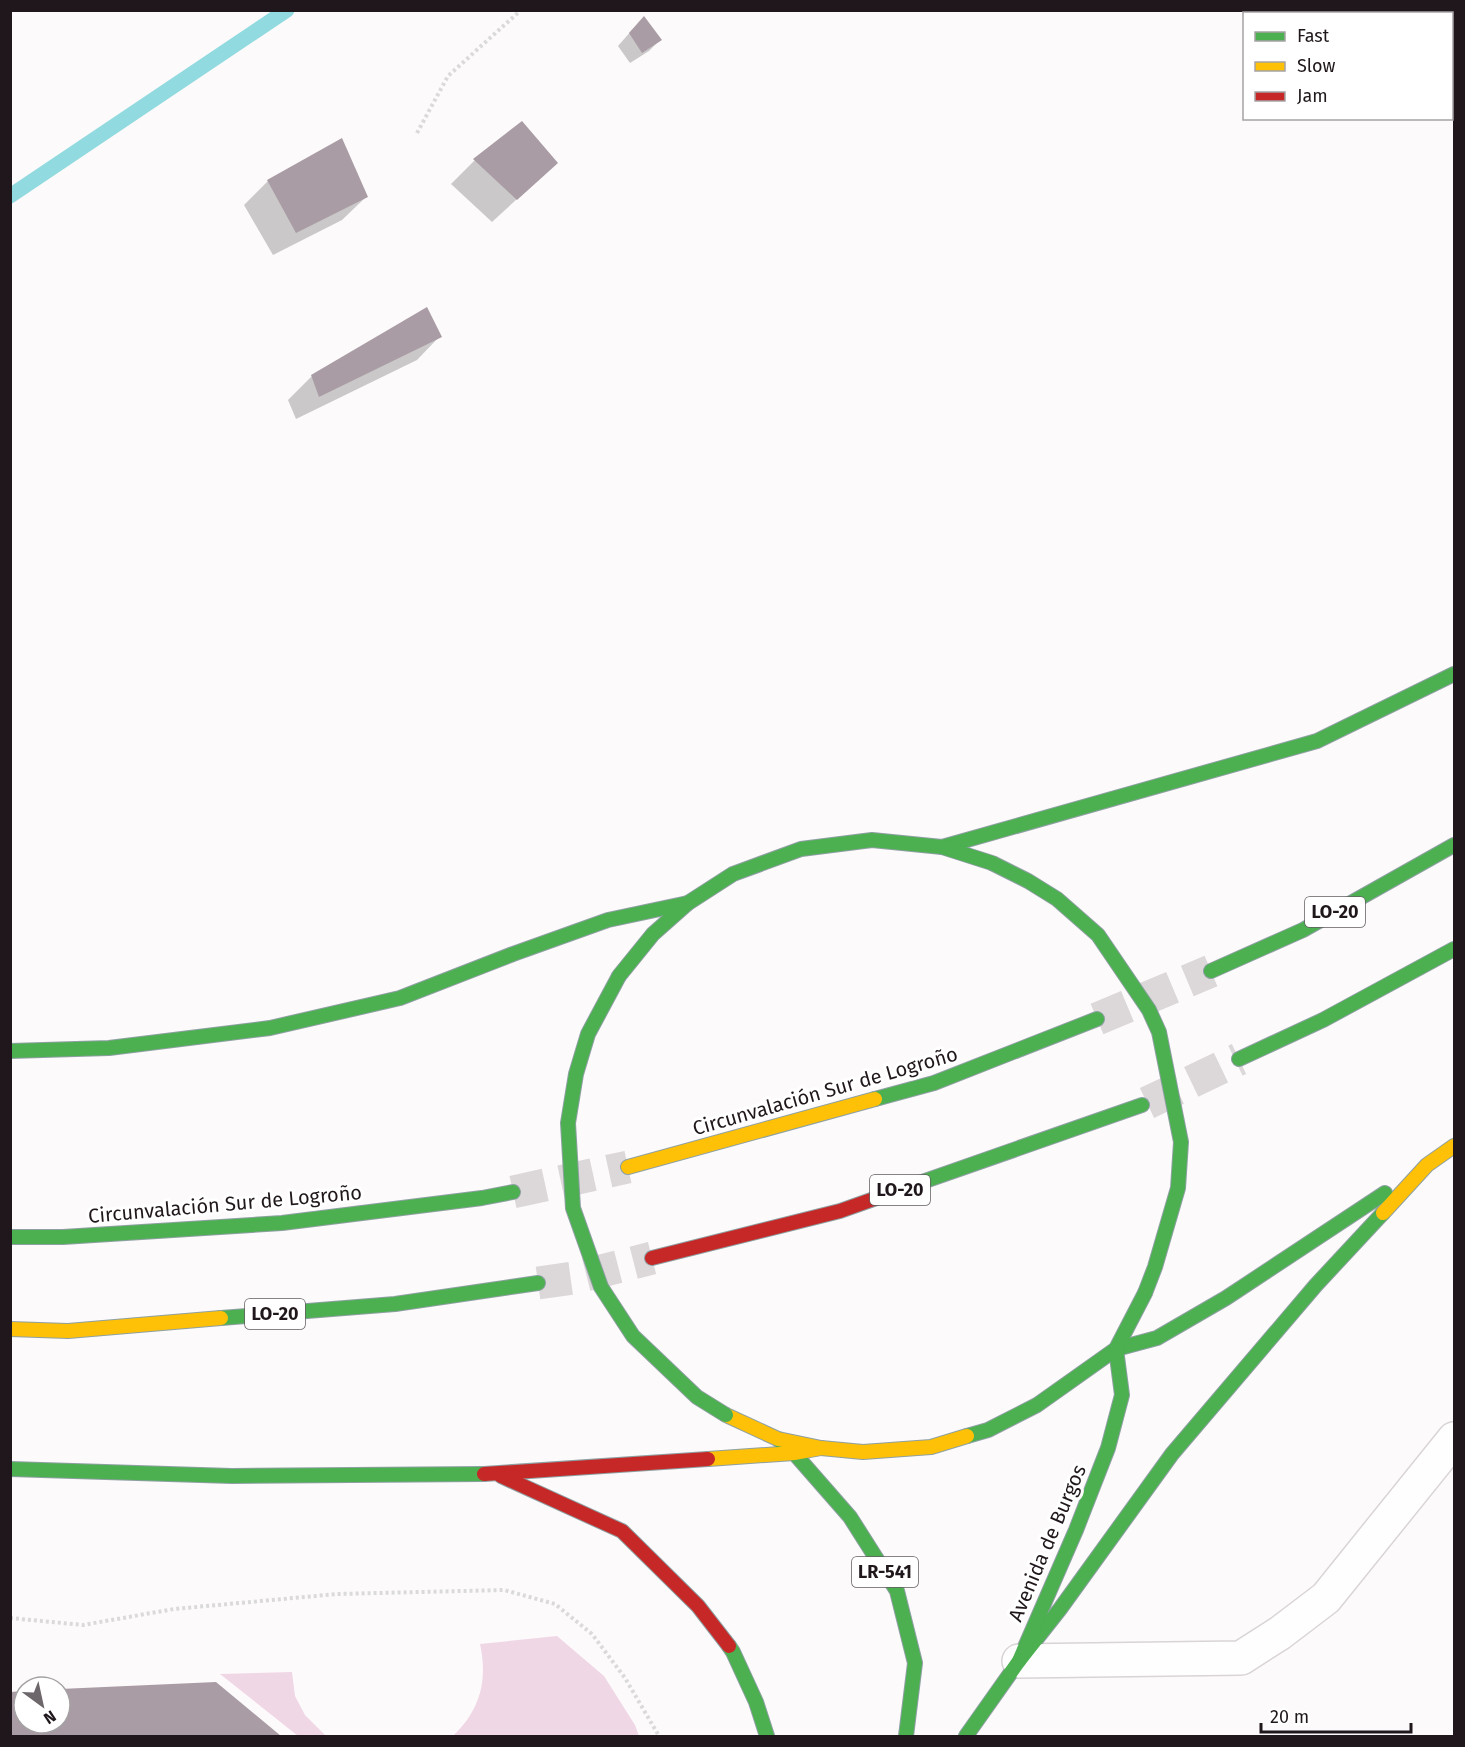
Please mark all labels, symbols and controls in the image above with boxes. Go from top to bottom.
legend [1243,12,1453,120]
text: Fast [1297,25,1330,47]
text: Slow [1297,55,1336,77]
text: Jam [1297,85,1328,107]
road number: LO-20 [1305,897,1365,927]
street label: Circunvalación Sur de Logroño [690,1042,960,1140]
road number: LO-20 [870,1175,930,1205]
street label: Circunvalación Sur de Logroño [87,1180,363,1228]
road number: LO-20 [245,1299,305,1329]
street label: Avenida de Burgos [1003,1461,1091,1625]
road number: LR-541 [852,1557,918,1587]
north arrow [12,1675,72,1735]
scale bar [1261,1696,1411,1734]
text: N [40,1706,60,1728]
text: 20 m [1270,1706,1309,1728]

